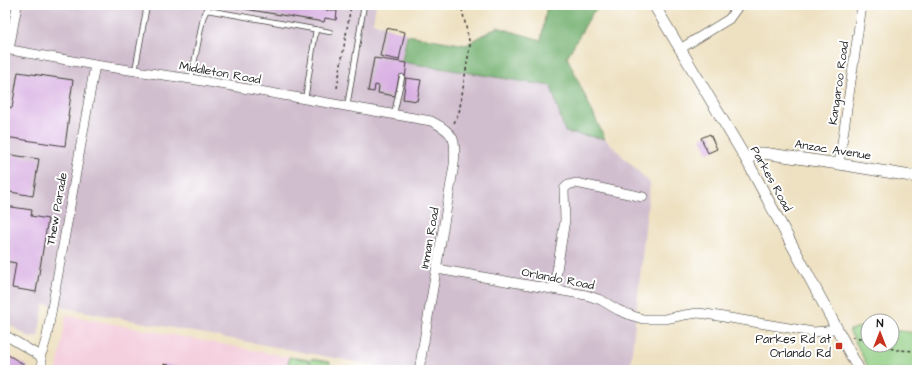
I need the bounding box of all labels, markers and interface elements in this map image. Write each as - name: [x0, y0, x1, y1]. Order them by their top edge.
- street label: Kangaroo Road: [825, 40, 854, 126]
- street label: Middleton Road: [178, 57, 262, 89]
- street label: Anzac Avenue: [794, 136, 873, 165]
- street label: Parkes Road: [746, 143, 796, 215]
- street label: Thew Parade: [42, 171, 72, 247]
- street label: Inman Road: [416, 206, 444, 270]
- street label: Orlando Road: [520, 264, 596, 294]
- north arrow: [860, 313, 900, 353]
- text: N: [877, 316, 884, 331]
- place label: Parkes Rd at Orlando Rd: [755, 331, 831, 362]
- marker: Parkes Rd at Orlando Rd: [834, 341, 844, 351]

